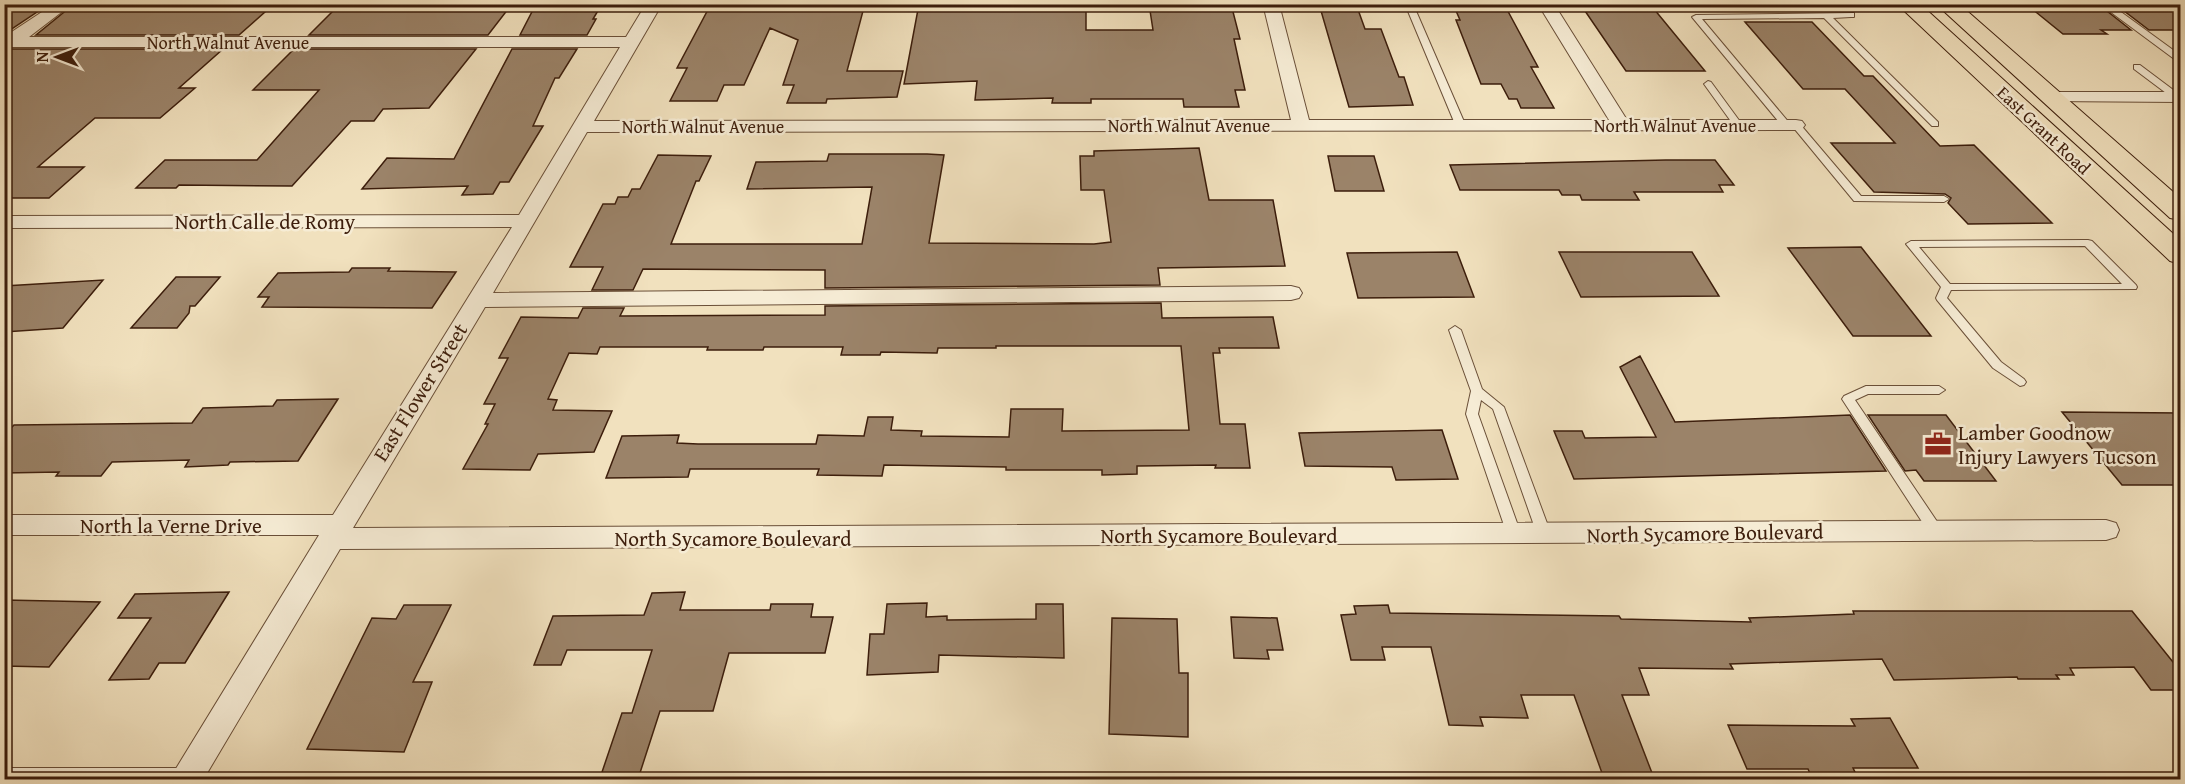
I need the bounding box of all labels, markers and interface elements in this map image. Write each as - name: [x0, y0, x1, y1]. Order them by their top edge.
- north arrow: [27, 27, 87, 87]
- street label: North Walnut Avenue: [147, 29, 309, 56]
- text: N: [30, 51, 54, 62]
- street label: East Grant Road: [1991, 79, 2097, 181]
- street label: North Walnut Avenue: [1108, 112, 1270, 139]
- street label: North Walnut Avenue: [1594, 112, 1756, 139]
- street label: North Walnut Avenue: [622, 113, 784, 140]
- street label: North Calle de Romy: [175, 206, 356, 237]
- street label: East Flower Street: [365, 316, 475, 467]
- place label: Lamber Goodnow Injury Lawyers Tucson: [1958, 417, 2157, 472]
- office icon: Lamber Goodnow Injury Lawyers Tucson: [1923, 429, 1953, 459]
- street label: North la Verne Drive: [80, 510, 262, 541]
- street label: North Sycamore Boulevard: [1586, 515, 1825, 551]
- street label: North Sycamore Boulevard: [1101, 520, 1338, 551]
- street label: North Sycamore Boulevard: [615, 523, 852, 554]

